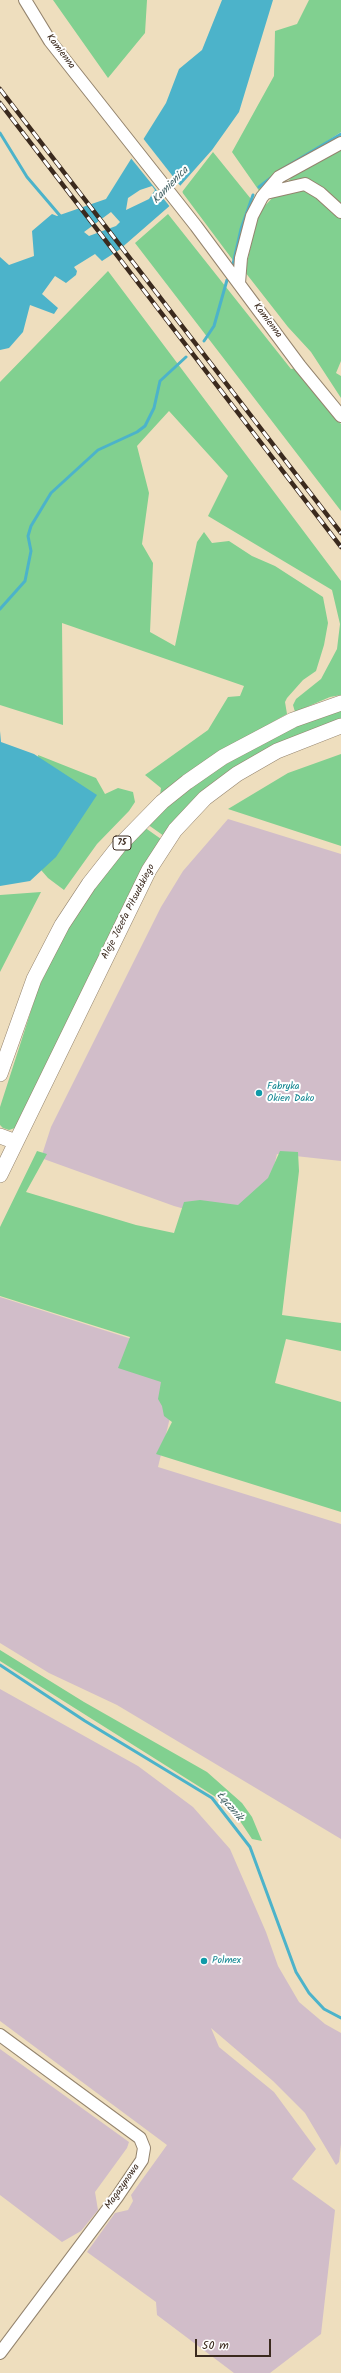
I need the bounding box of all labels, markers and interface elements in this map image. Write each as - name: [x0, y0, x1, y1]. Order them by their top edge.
- street label: Kamienna: [43, 32, 77, 72]
- water label: Kamienica: [150, 165, 192, 207]
- street label: Kamienna: [250, 301, 284, 341]
- road number: 75: [113, 836, 131, 850]
- street label: Aleje Józefa Piłsudskiego: [100, 862, 158, 962]
- place label: Fabryka Okien Dako: [267, 1081, 314, 1104]
- marker: Fabryka Okien Dako: [254, 1088, 264, 1098]
- water label: Łącznik: [213, 1790, 245, 1824]
- place label: Polmex: [212, 1955, 241, 1967]
- marker: Polmex: [199, 1956, 209, 1966]
- street label: Magazynowa: [103, 2162, 143, 2212]
- scale bar: [197, 2331, 273, 2357]
- text: 50 m: [202, 2336, 229, 2355]

